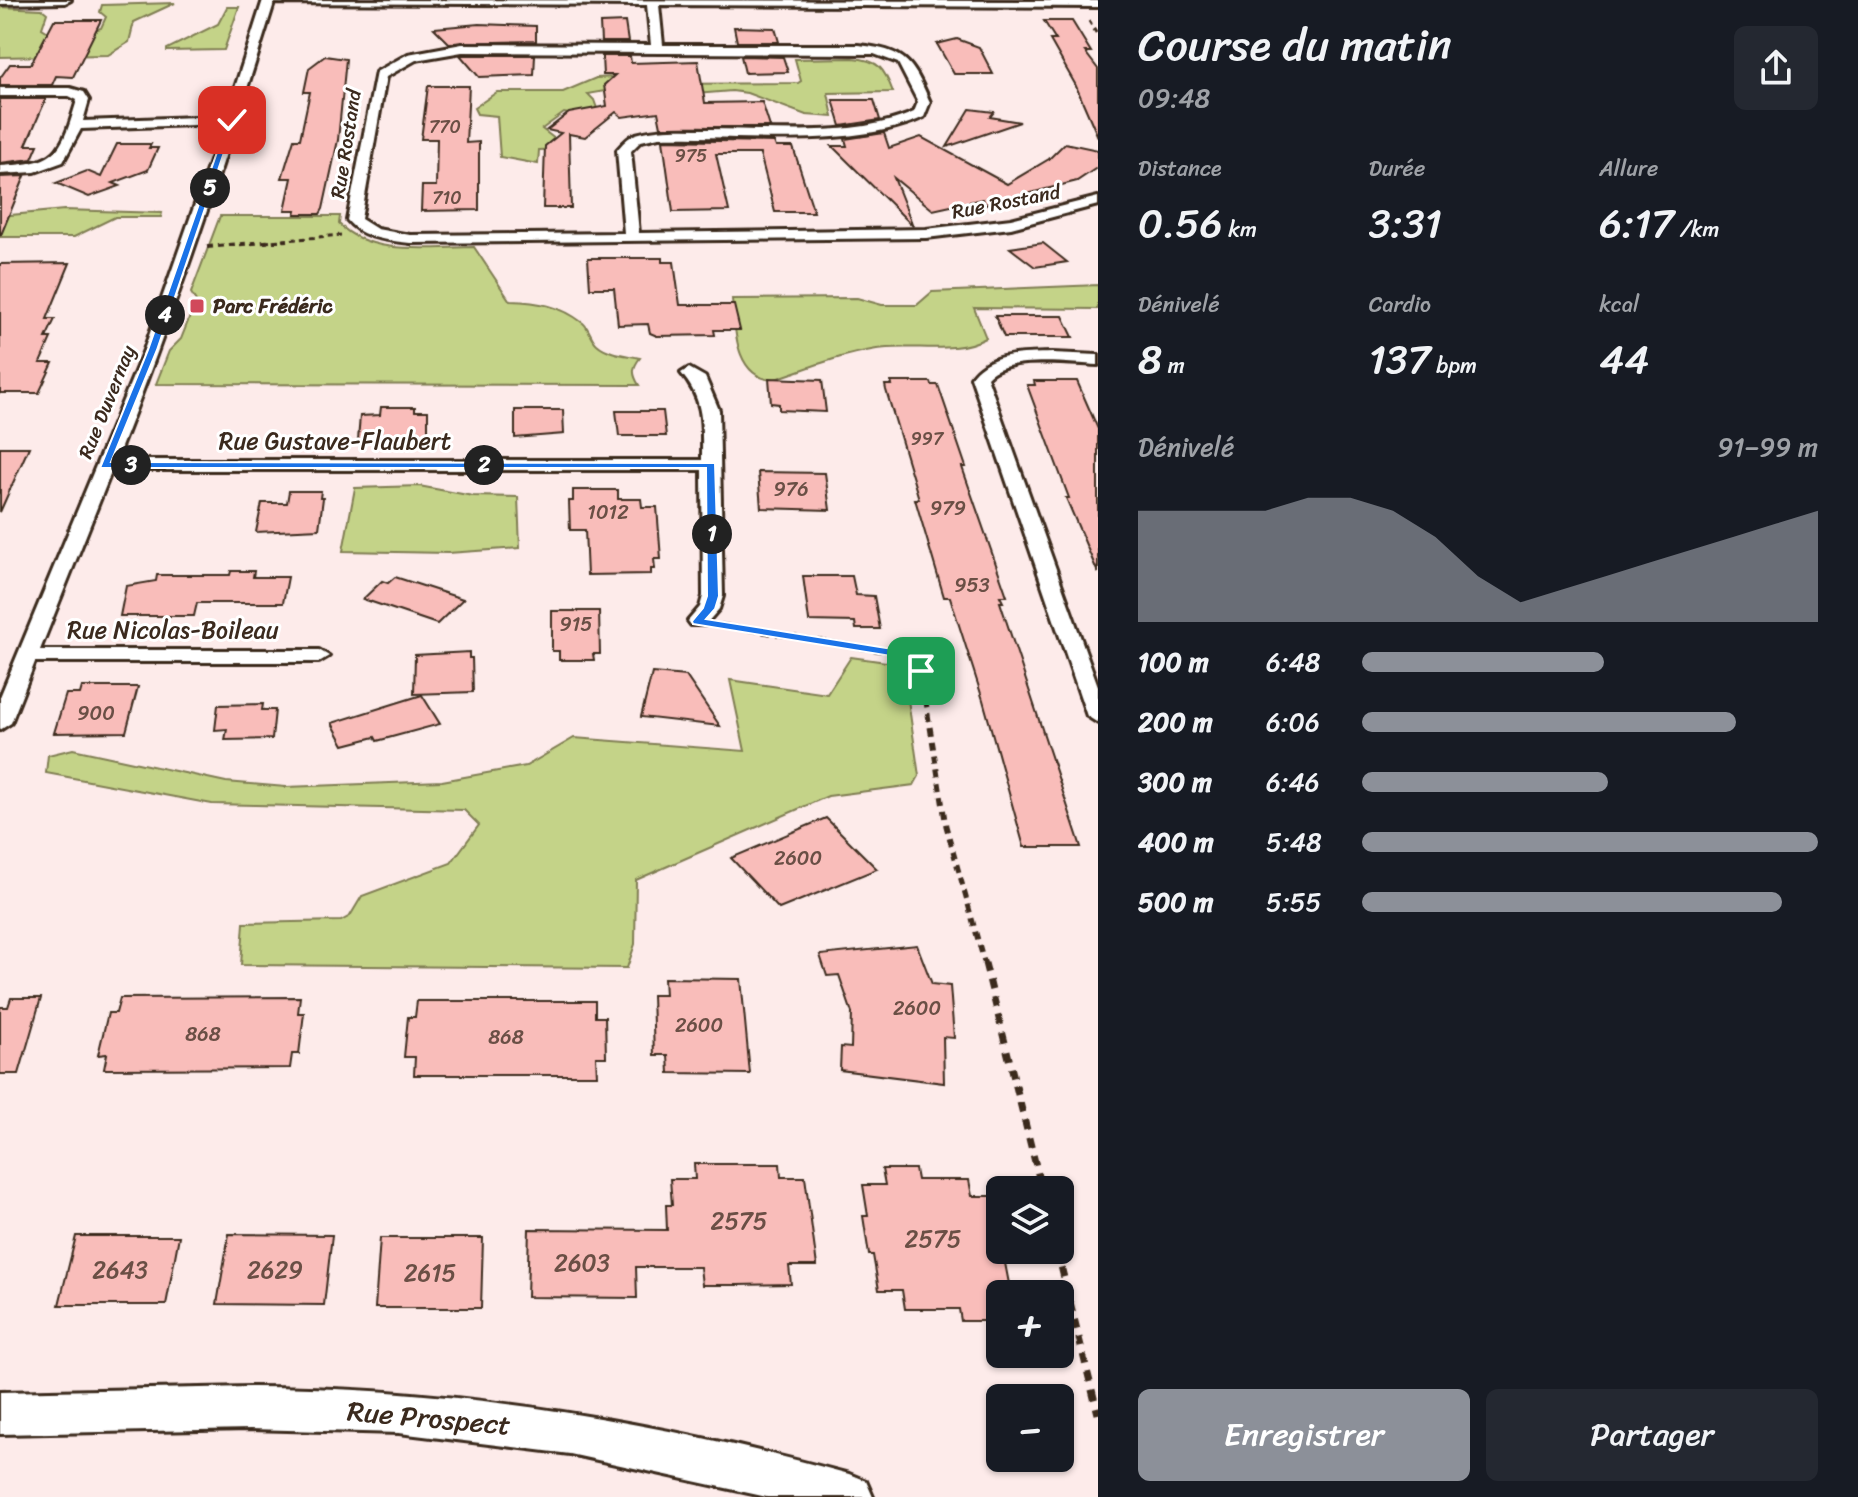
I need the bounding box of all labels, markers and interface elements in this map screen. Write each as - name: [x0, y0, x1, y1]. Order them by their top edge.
- text: Course du matin: [1138, 6, 1452, 84]
- button: share: [1734, 26, 1818, 110]
- text: 09:48: [1138, 75, 1210, 121]
- pin: [198, 86, 266, 154]
- street label: Rue Rostand: [320, 86, 372, 201]
- icon: check: [210, 98, 254, 142]
- house number: 770: [429, 111, 461, 143]
- house number: 975: [675, 140, 707, 172]
- text: Distance: [1138, 149, 1222, 188]
- text: Durée: [1369, 149, 1425, 188]
- text: Allure: [1599, 149, 1658, 188]
- pin: 5: [190, 168, 230, 208]
- text: 5: [203, 168, 217, 207]
- street label: Rue Rostand: [949, 174, 1065, 230]
- house number: 710: [432, 182, 462, 214]
- text: 0.56: [1138, 188, 1223, 259]
- text: 3:31: [1369, 188, 1442, 259]
- text: 6:17: [1599, 188, 1674, 259]
- text: km: [1223, 210, 1257, 249]
- text: /km: [1674, 210, 1719, 249]
- text: Dénivelé: [1138, 285, 1220, 324]
- text: Cardio: [1369, 285, 1431, 324]
- text: kcal: [1599, 285, 1639, 324]
- place label: Parc Frédéric: [213, 289, 333, 324]
- pin: 4: [145, 295, 185, 335]
- text: 4: [158, 295, 172, 334]
- marker: Parc Frédéric: [188, 297, 206, 315]
- text: 8: [1138, 324, 1162, 395]
- text: 137: [1369, 324, 1431, 395]
- text: 44: [1599, 324, 1649, 395]
- street label: Rue Duvernay: [68, 339, 146, 464]
- text: m: [1162, 346, 1185, 385]
- text: bpm: [1431, 346, 1477, 385]
- street label: Rue Gustave-Flaubert: [219, 420, 451, 462]
- house number: 997: [911, 423, 945, 455]
- text: Dénivelé: [1138, 424, 1234, 470]
- text: 91–99 m: [1717, 424, 1818, 470]
- pin: 3: [111, 445, 151, 485]
- text: 3: [125, 445, 137, 484]
- pin: 2: [464, 445, 504, 485]
- text: 2: [478, 445, 490, 484]
- house number: 976: [773, 472, 809, 507]
- house number: 979: [930, 491, 966, 526]
- house number: 1012: [587, 495, 629, 530]
- pin: 1: [692, 514, 732, 554]
- text: 1: [707, 514, 717, 553]
- house number: 953: [954, 568, 990, 603]
- house number: 915: [559, 607, 593, 642]
- street label: Rue Nicolas-Boileau: [67, 609, 279, 651]
- pin: [887, 637, 955, 705]
- text: 100 m: [1138, 639, 1209, 685]
- text: 6:48: [1266, 639, 1321, 685]
- icon: arrive: [899, 649, 943, 693]
- house number: 900: [77, 696, 115, 731]
- text: 200 m: [1138, 699, 1213, 745]
- text: 6:06: [1266, 699, 1320, 745]
- text: 300 m: [1138, 759, 1212, 805]
- text: 6:46: [1266, 759, 1320, 805]
- text: 400 m: [1138, 819, 1214, 865]
- text: 5:48: [1266, 819, 1322, 865]
- house number: 2600: [774, 841, 822, 876]
- text: 500 m: [1138, 879, 1213, 925]
- text: 5:55: [1266, 879, 1322, 925]
- house number: 2600: [893, 991, 941, 1026]
- house number: 2600: [675, 1008, 723, 1043]
- house number: 868: [185, 1017, 221, 1052]
- house number: 868: [488, 1020, 524, 1055]
- map controls: [986, 1176, 1074, 1472]
- button: layers: [986, 1176, 1074, 1264]
- house number: 2575: [711, 1200, 767, 1242]
- house number: 2575: [905, 1218, 961, 1260]
- house number: 2603: [554, 1242, 610, 1284]
- house number: 2643: [92, 1249, 148, 1291]
- house number: 2629: [247, 1249, 303, 1291]
- house number: 2615: [404, 1252, 456, 1294]
- button: +: [986, 1280, 1074, 1368]
- button: −: [986, 1384, 1074, 1472]
- street label: Rue Prospect: [345, 1386, 513, 1450]
- button: Enregistrer: [1138, 1389, 1470, 1481]
- button: Partager: [1486, 1389, 1818, 1481]

